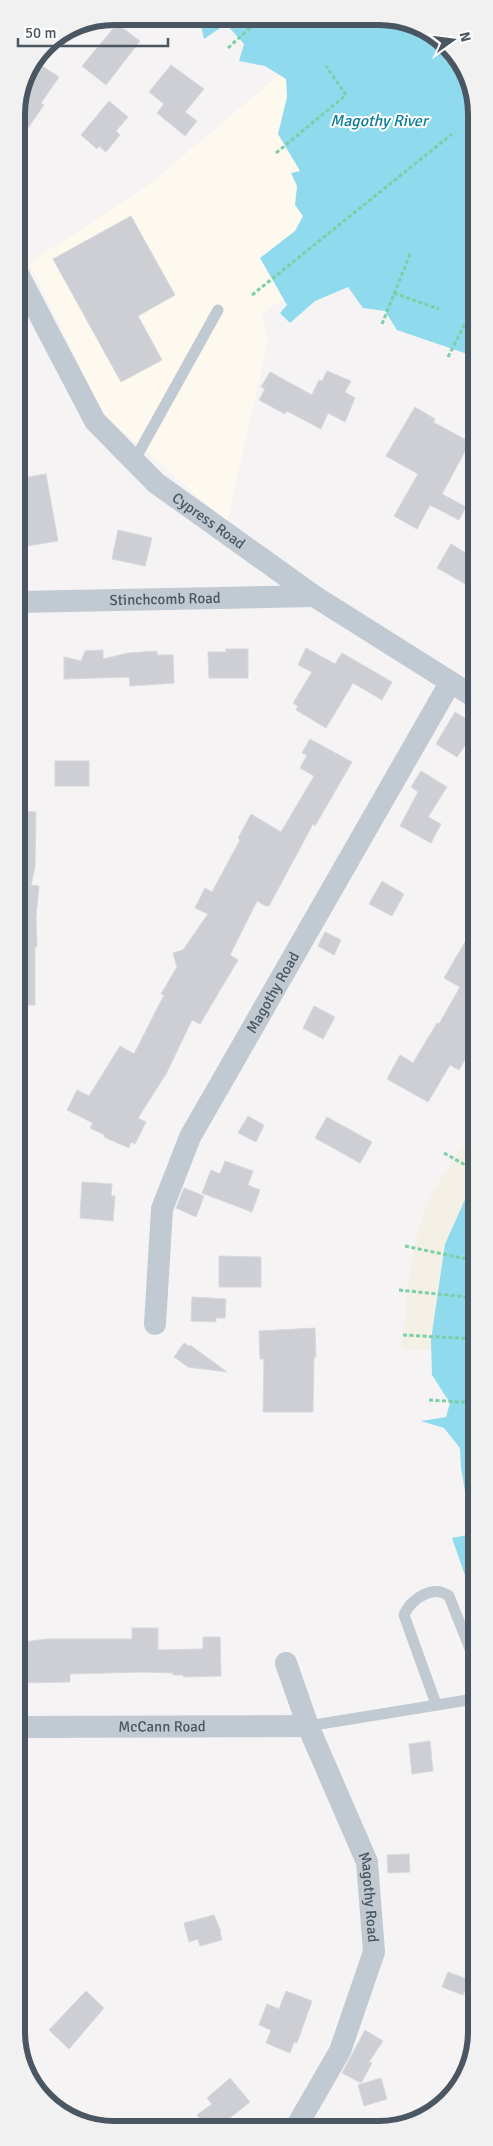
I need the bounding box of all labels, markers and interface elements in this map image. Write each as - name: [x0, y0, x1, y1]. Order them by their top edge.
- scale bar: [18, 15, 168, 47]
- north arrow: [428, 15, 478, 65]
- text: 50 m: [25, 24, 56, 42]
- text: N: [456, 30, 475, 44]
- water label: Magothy River: [330, 111, 430, 131]
- street label: Cypress Road: [169, 489, 249, 553]
- street label: Stinchcomb Road: [109, 589, 221, 609]
- street label: Magothy Road: [242, 949, 303, 1036]
- street label: McCann Road: [118, 1717, 206, 1736]
- street label: Magothy Road: [355, 1849, 382, 1943]

